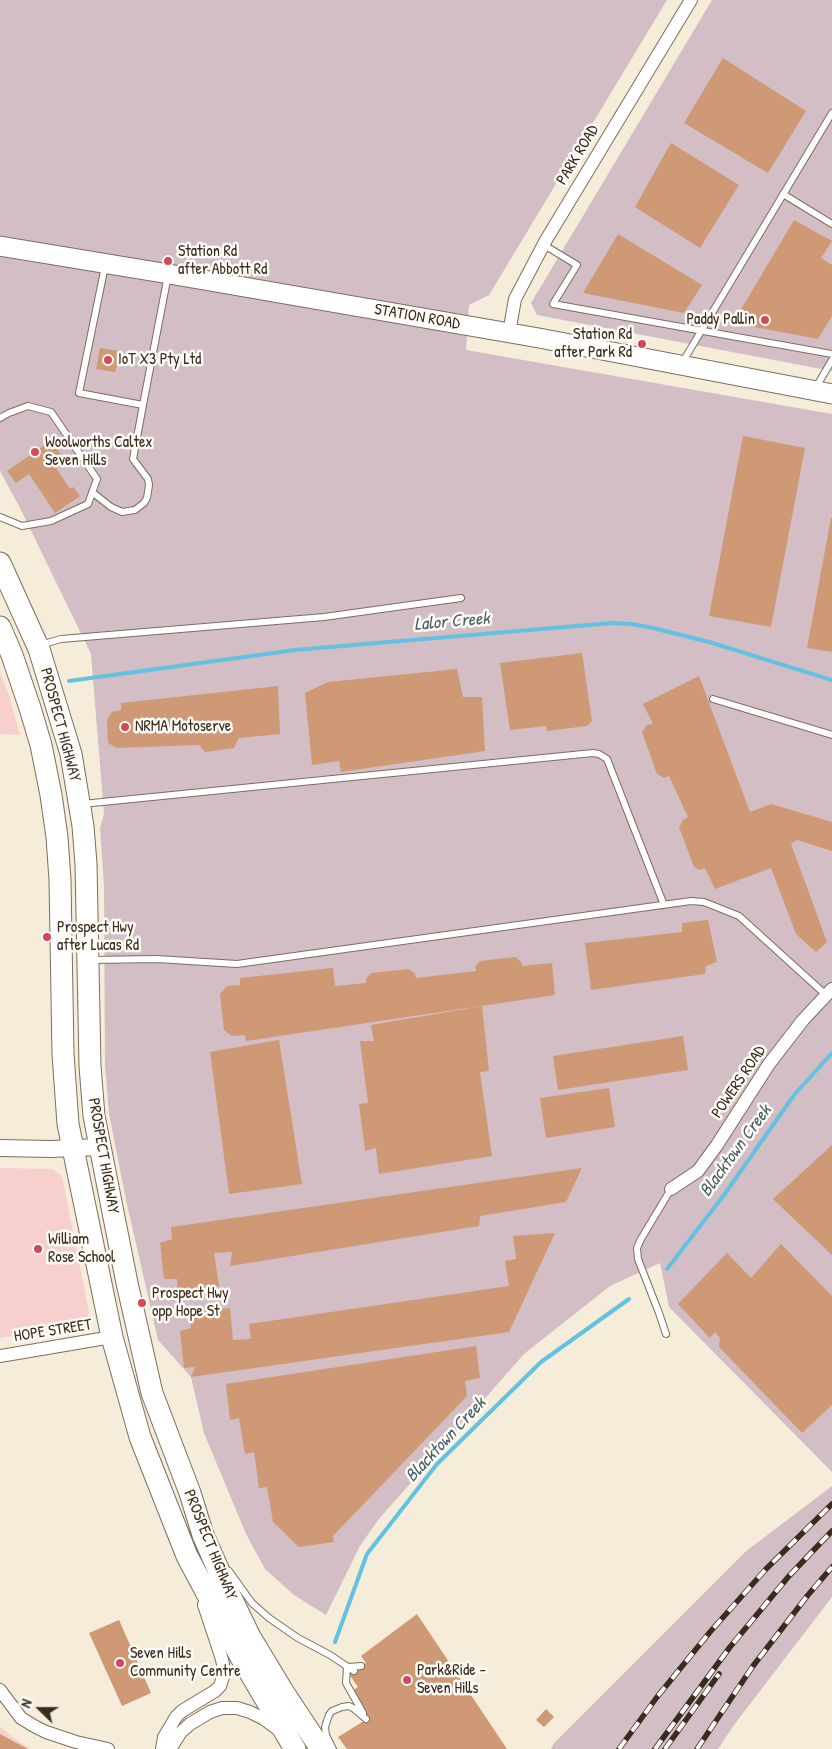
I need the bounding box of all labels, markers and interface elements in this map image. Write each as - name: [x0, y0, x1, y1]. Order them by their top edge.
- street label: PARK ROAD: [553, 122, 603, 188]
- place label: Station Rd after Abbott Rd: [178, 242, 267, 280]
- marker: Station Rd after Abbott Rd: [162, 255, 174, 267]
- street label: STATION ROAD: [373, 300, 461, 334]
- place label: Paddy Pallin: [686, 310, 755, 330]
- marker: Paddy Pallin: [759, 314, 771, 326]
- place label: Station Rd after Park Rd: [554, 325, 632, 363]
- marker: Station Rd after Park Rd: [636, 338, 648, 350]
- place label: IoT X3 Pty Ltd: [118, 350, 201, 370]
- marker: IoT X3 Pty Ltd: [102, 354, 114, 366]
- place label: Woolworths Caltex Seven Hills: [45, 433, 152, 471]
- marker: Woolworths Caltex Seven Hills: [29, 446, 41, 458]
- water label: Lalor Creek: [413, 608, 491, 636]
- street label: PROSPECT HIGHWAY: [36, 666, 84, 784]
- place label: NRMA Motoserve: [135, 717, 231, 737]
- marker: NRMA Motoserve: [119, 721, 131, 733]
- place label: Prospect Hwy after Lucas Rd: [57, 918, 139, 956]
- marker: Prospect Hwy after Lucas Rd: [41, 931, 53, 943]
- street label: POWERS ROAD: [708, 1042, 770, 1122]
- street label: PROSPECT HIGHWAY: [83, 1097, 123, 1215]
- water label: Blacktown Creek: [696, 1101, 776, 1201]
- place label: William Rose School: [48, 1230, 115, 1268]
- marker: William Rose School: [32, 1243, 44, 1255]
- place label: Prospect Hwy opp Hope St: [152, 1284, 229, 1322]
- marker: Prospect Hwy opp Hope St: [136, 1297, 148, 1309]
- street label: HOPE STREET: [13, 1315, 93, 1347]
- water label: Blacktown Creek: [401, 1393, 491, 1487]
- street label: PROSPECT HIGHWAY: [179, 1487, 241, 1603]
- place label: Seven Hills Community Centre: [130, 1644, 241, 1682]
- marker: Seven Hills Community Centre: [114, 1657, 126, 1669]
- place label: Park&Ride - Seven Hills: [417, 1661, 486, 1699]
- marker: Park&Ride - Seven Hills: [401, 1674, 413, 1686]
- north arrow: [15, 1684, 65, 1734]
- text: N: [15, 1696, 36, 1710]

